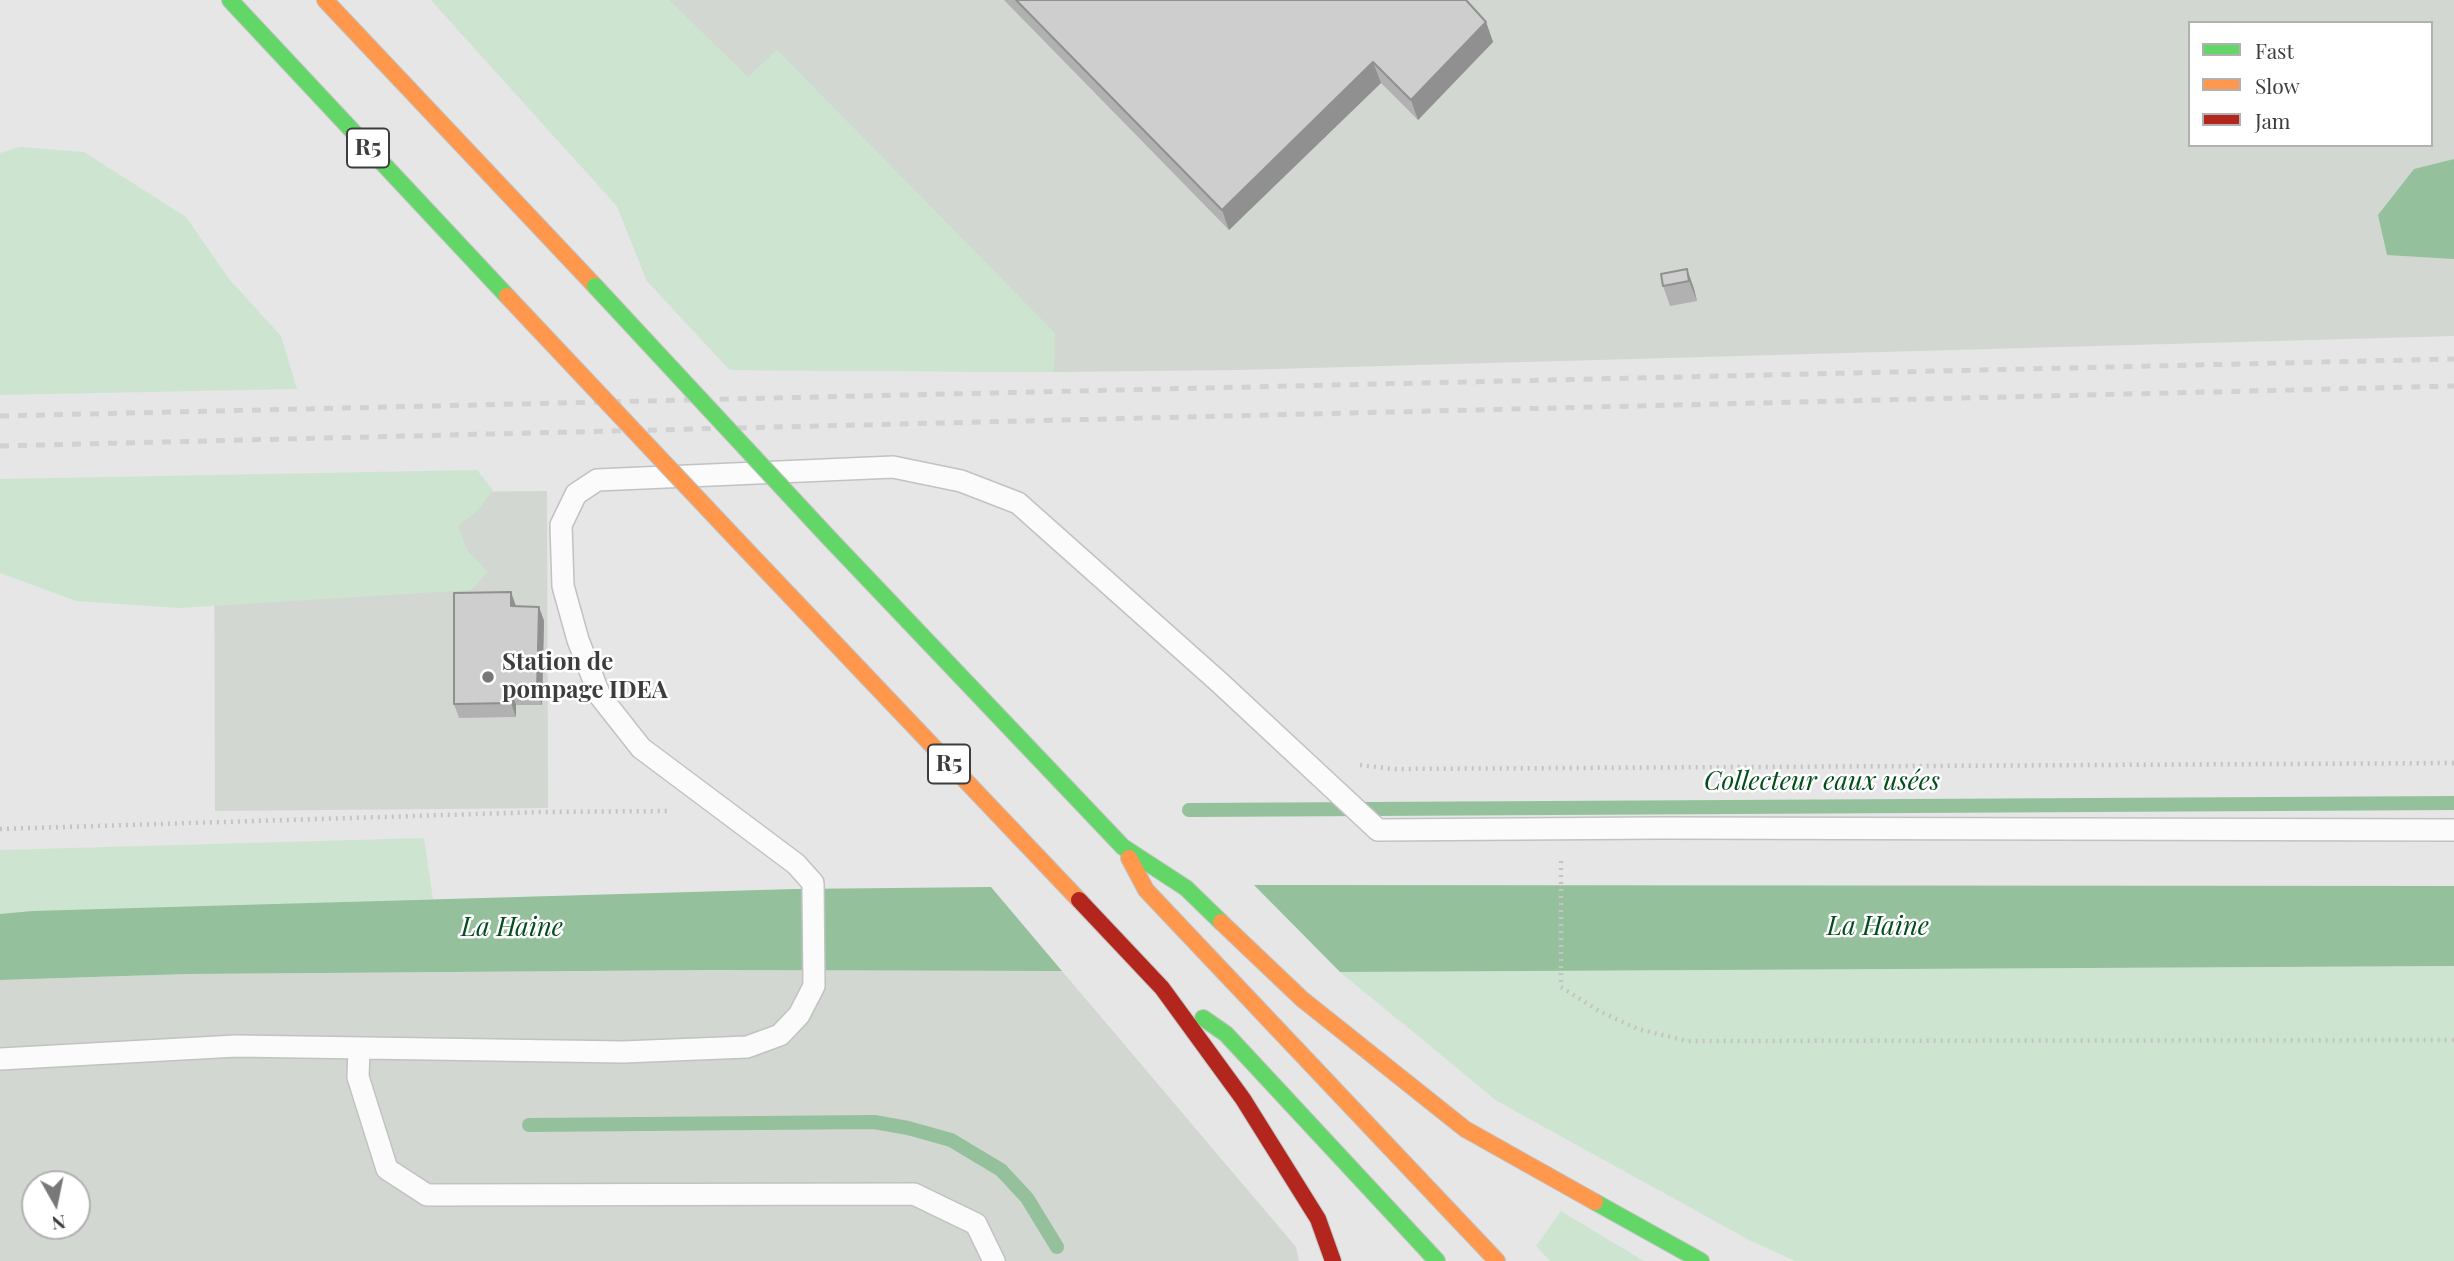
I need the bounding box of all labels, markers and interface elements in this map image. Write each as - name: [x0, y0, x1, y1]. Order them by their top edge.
- legend: [2188, 21, 2433, 147]
- text: Fast: [2255, 36, 2294, 64]
- text: Slow: [2255, 71, 2300, 99]
- text: Jam: [2255, 106, 2291, 134]
- road number: R5: [347, 128, 389, 168]
- place label: Station de pompage IDEA: [502, 649, 668, 705]
- marker: Station de pompage IDEA: [480, 669, 496, 685]
- road number: R5: [928, 744, 970, 784]
- water label: Collecteur eaux usées: [1704, 766, 1940, 798]
- water label: La Haine: [1827, 911, 1929, 943]
- water label: La Haine: [461, 912, 563, 944]
- north arrow: [21, 1170, 91, 1240]
- text: N: [50, 1210, 68, 1238]

